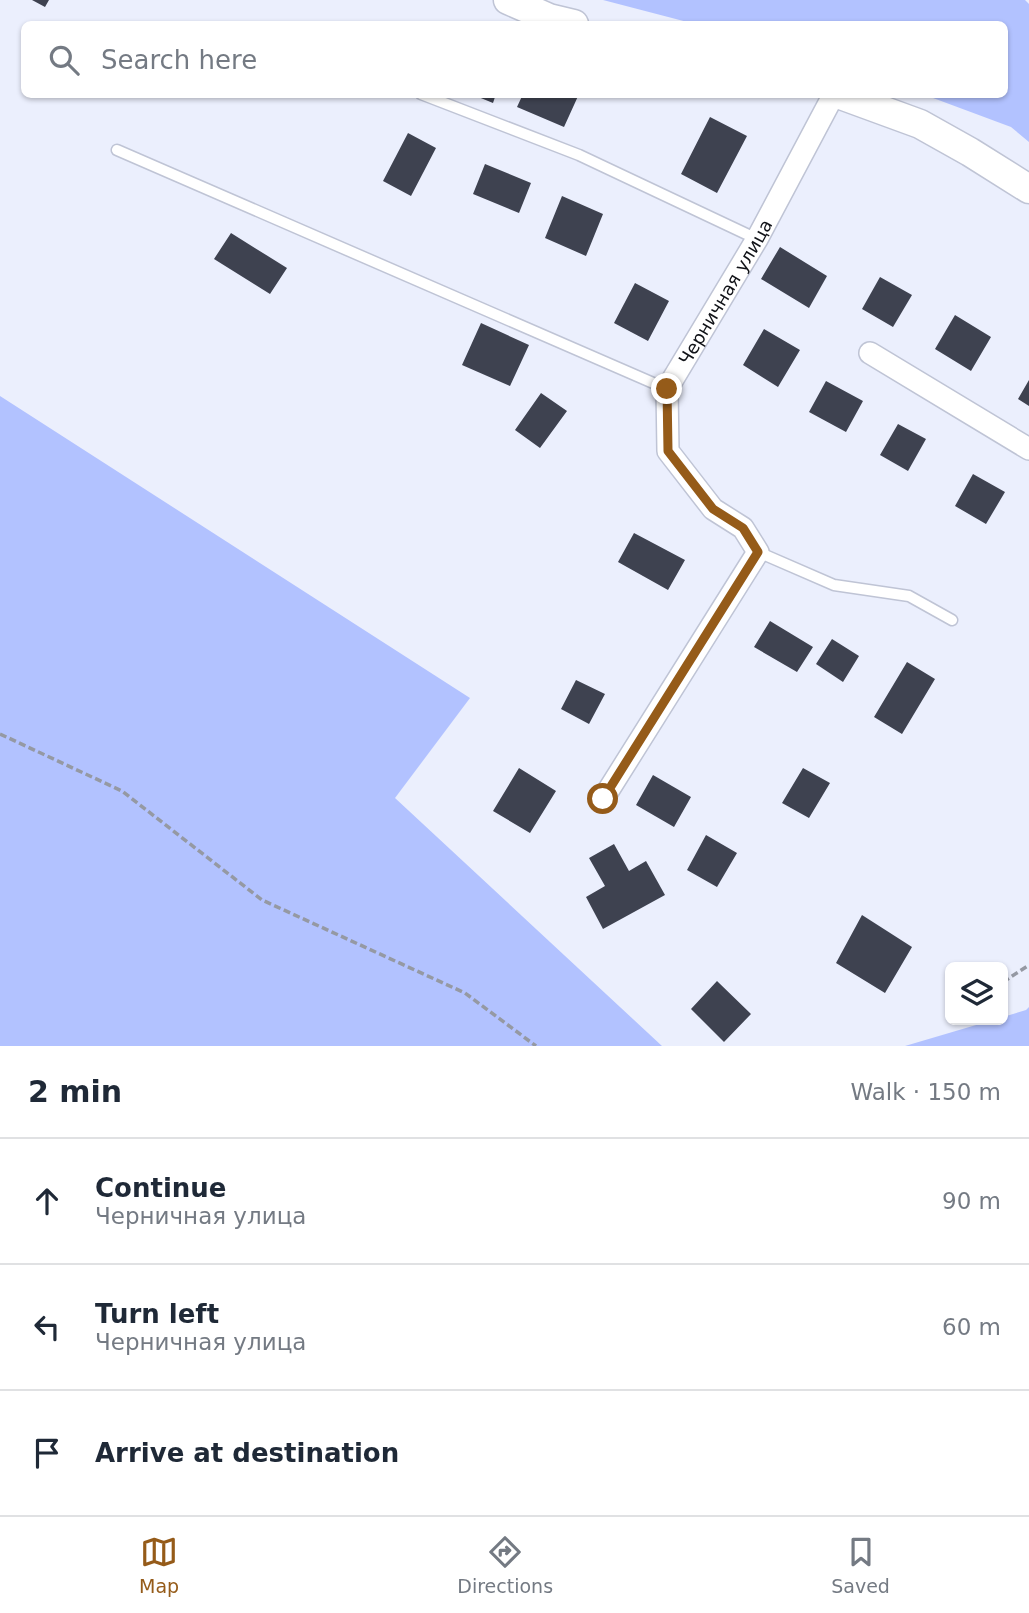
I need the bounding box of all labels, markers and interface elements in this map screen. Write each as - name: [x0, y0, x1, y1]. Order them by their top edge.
- search box: [21, 21, 1008, 98]
- icon: search: [45, 41, 83, 79]
- text: Search here: [101, 45, 257, 75]
- street label: Черничная улица: [674, 216, 776, 368]
- route end: [651, 373, 682, 404]
- route start: [587, 783, 618, 814]
- map controls: [945, 962, 1008, 1025]
- button: layers: [945, 962, 1008, 1025]
- text: 2 min: [28, 1074, 122, 1109]
- text: Walk · 150 m: [850, 1079, 1001, 1105]
- text: Continue: [95, 1173, 226, 1203]
- icon: ahead: [28, 1182, 66, 1220]
- text: 90 m: [942, 1188, 1001, 1214]
- text: Черничная улица: [95, 1203, 306, 1229]
- text: Turn left: [95, 1299, 219, 1329]
- icon: left: [28, 1308, 66, 1346]
- text: 60 m: [942, 1314, 1001, 1340]
- text: Черничная улица: [95, 1329, 306, 1355]
- icon: arrive: [28, 1434, 66, 1472]
- text: Arrive at destination: [95, 1438, 399, 1468]
- tab: Map: [139, 1533, 179, 1597]
- tab: Directions: [457, 1533, 553, 1597]
- tab: Saved: [831, 1533, 890, 1597]

